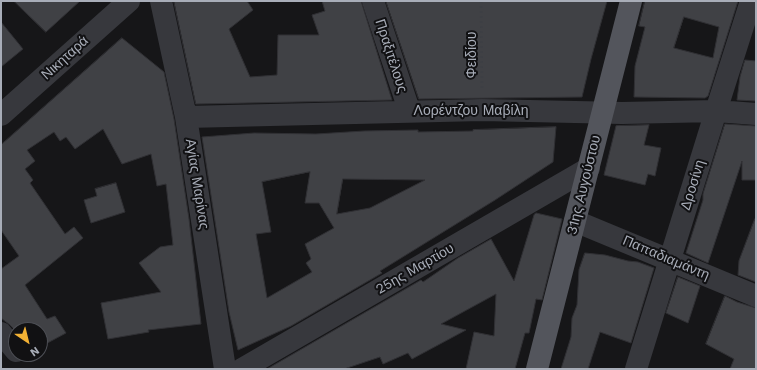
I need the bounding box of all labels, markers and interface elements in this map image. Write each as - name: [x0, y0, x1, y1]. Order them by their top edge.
- street label: Πραξιτέλους: [371, 17, 411, 95]
- street label: Φειδίου: [464, 32, 480, 78]
- street label: Νικηταρά: [38, 33, 92, 83]
- street label: Λορέντζου Μαβίλη: [414, 103, 528, 119]
- street label: 31ης Αυγούστου: [564, 134, 604, 236]
- street label: Αγίας Μαρίνας: [182, 138, 212, 230]
- street label: Δροσίνη: [677, 158, 709, 212]
- street label: Παπαδιαμάντη: [620, 232, 712, 284]
- street label: 25ης Μαρτίου: [373, 240, 457, 298]
- north arrow: [8, 322, 48, 362]
- text: N: [28, 344, 42, 359]

